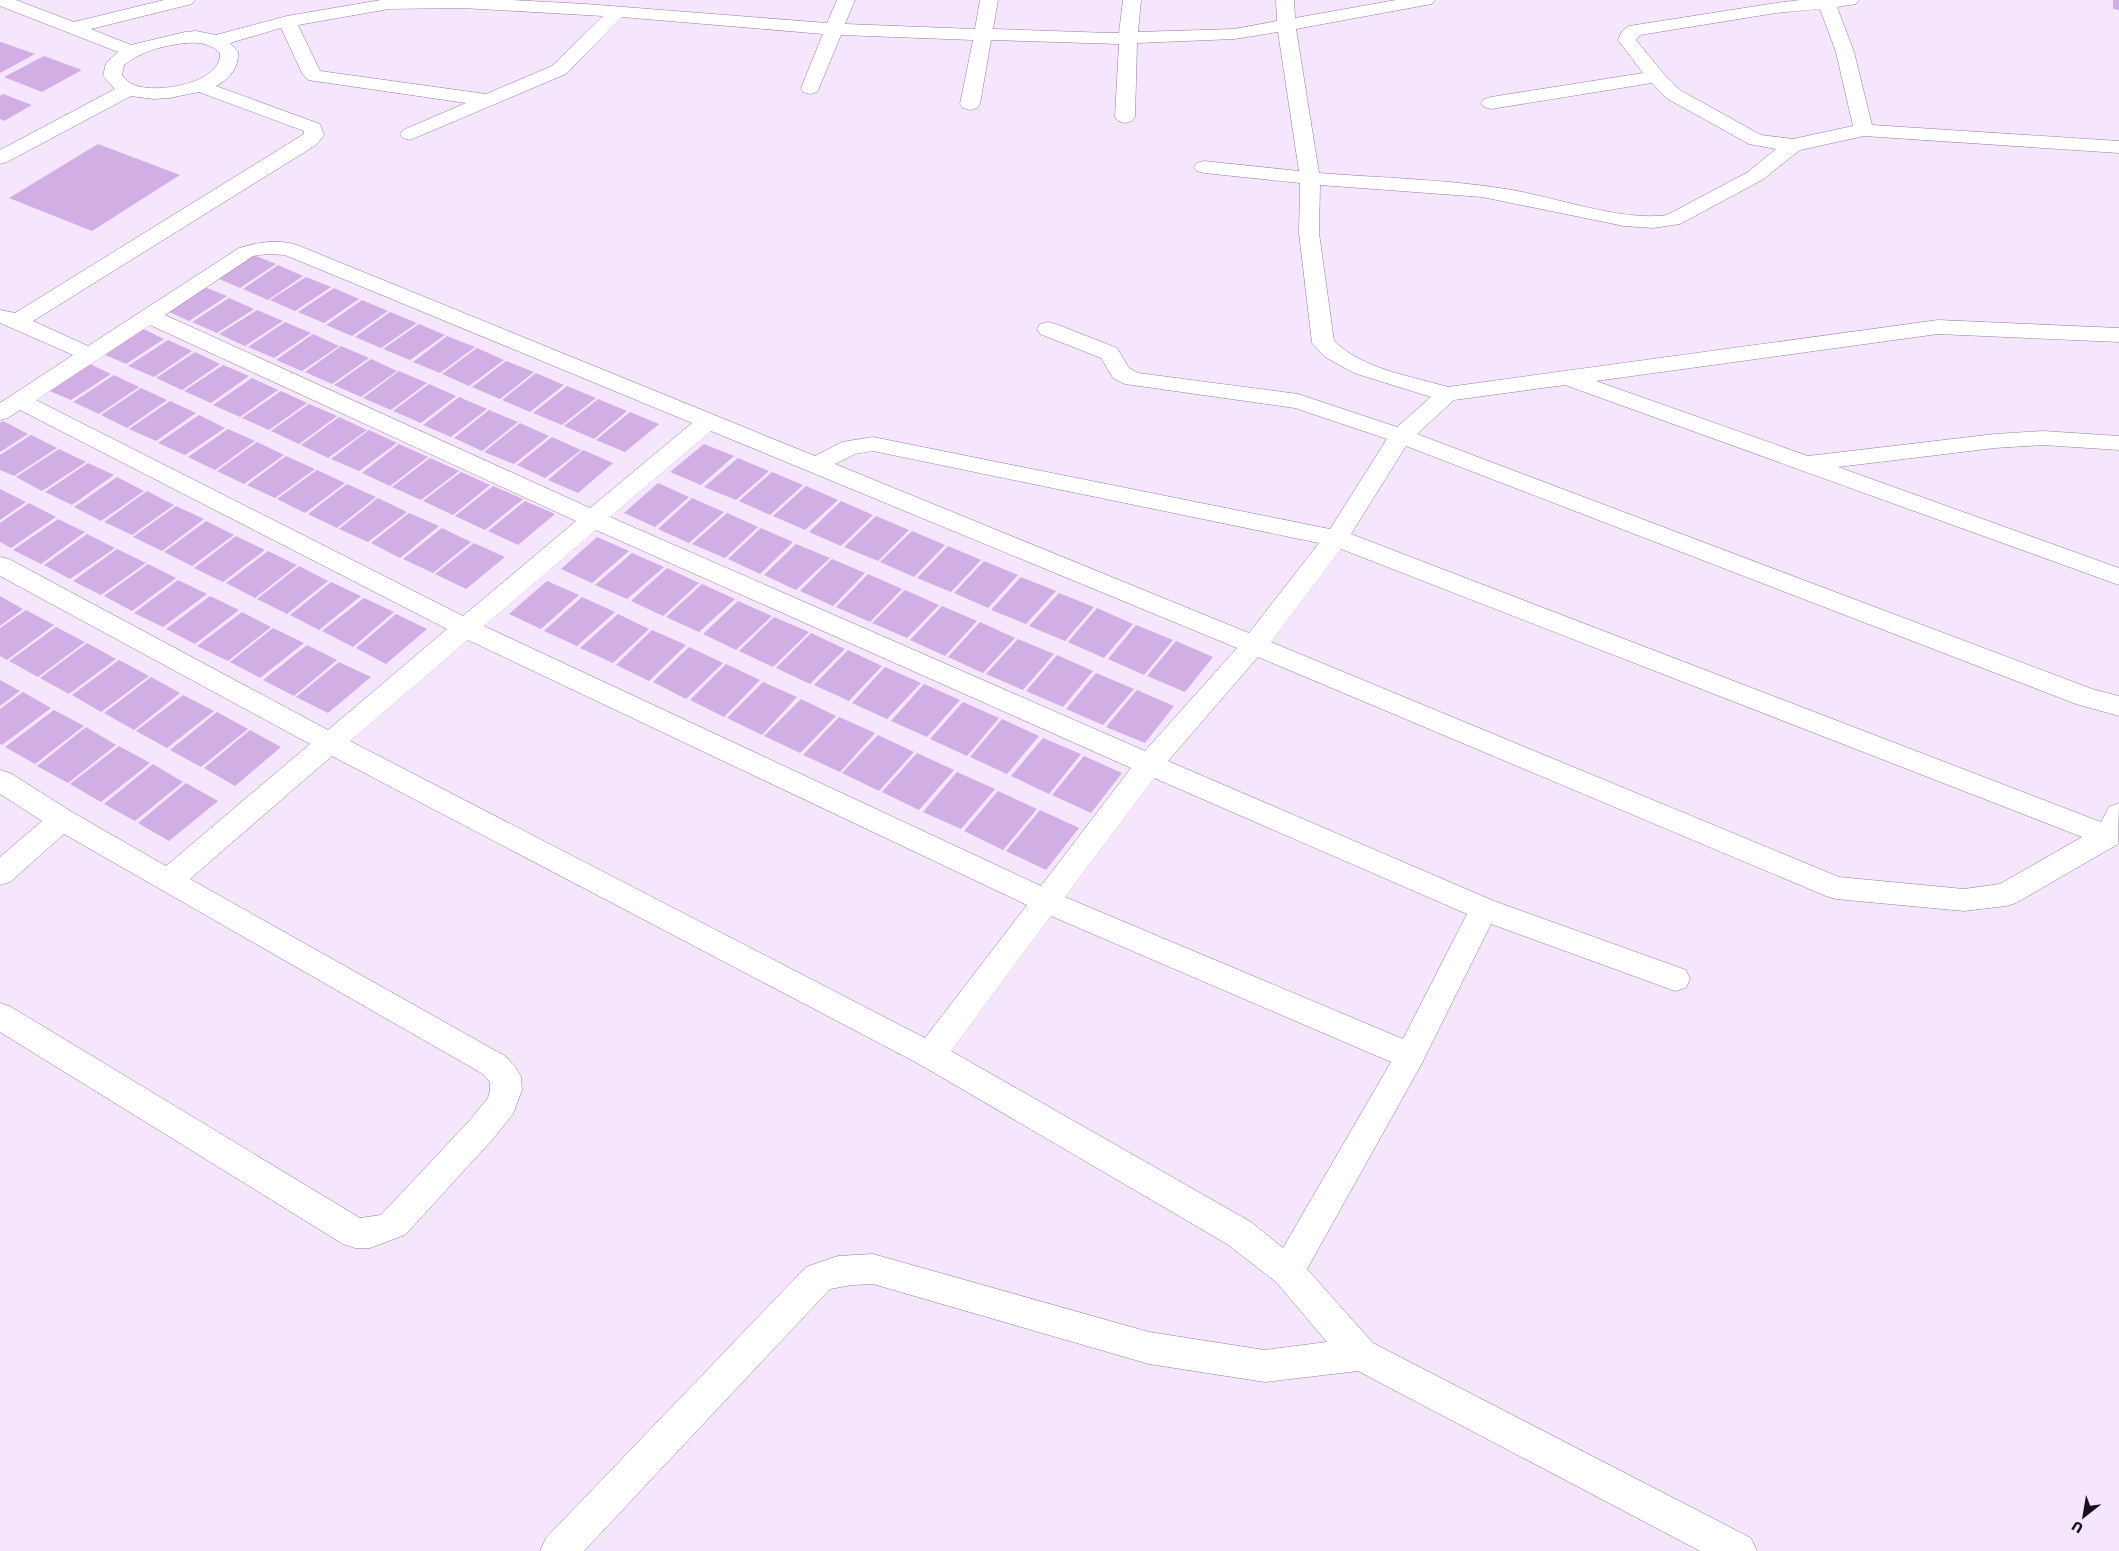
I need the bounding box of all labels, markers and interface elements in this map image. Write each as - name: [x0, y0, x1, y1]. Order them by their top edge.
- north arrow: [2059, 1491, 2109, 1541]
- text: U: [2069, 1517, 2086, 1537]

